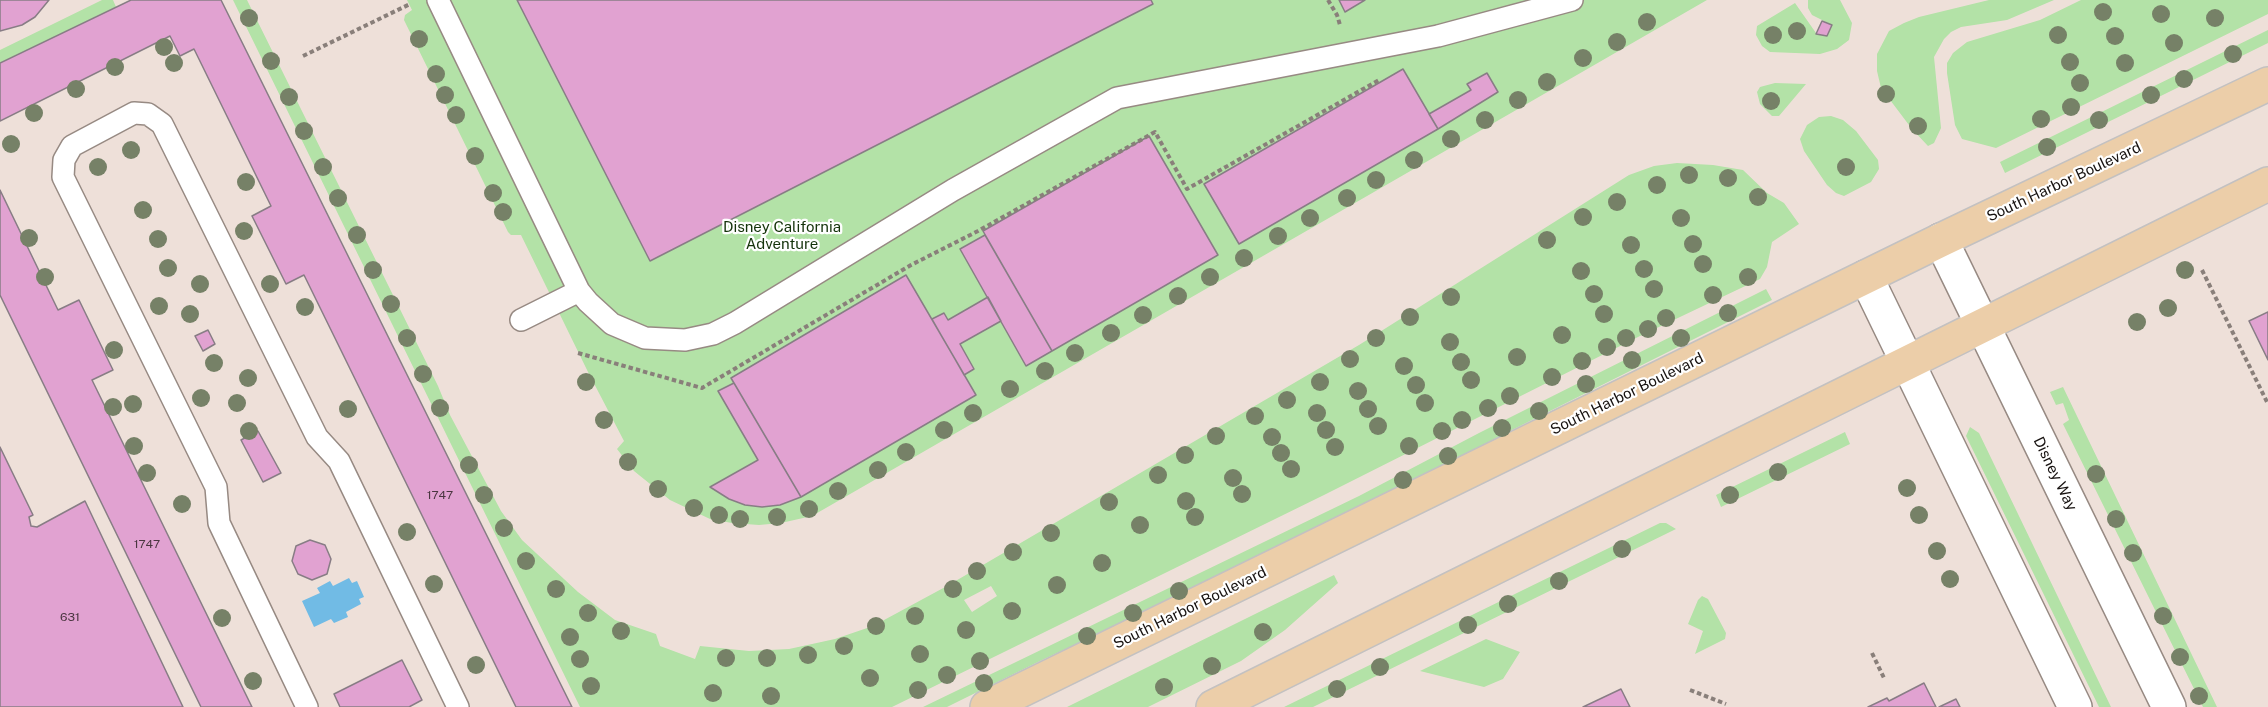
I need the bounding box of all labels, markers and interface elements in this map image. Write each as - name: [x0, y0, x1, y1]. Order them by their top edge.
- street label: South Harbor Boulevard: [1984, 138, 2144, 226]
- park label: Disney California Adventure: [723, 218, 841, 253]
- street label: South Harbor Boulevard: [1547, 349, 1707, 439]
- street label: Disney Way: [2029, 434, 2081, 514]
- house number: 1747: [427, 488, 453, 502]
- house number: 1747: [134, 537, 160, 551]
- street label: South Harbor Boulevard: [1110, 563, 1270, 653]
- house number: 631: [60, 610, 80, 624]

